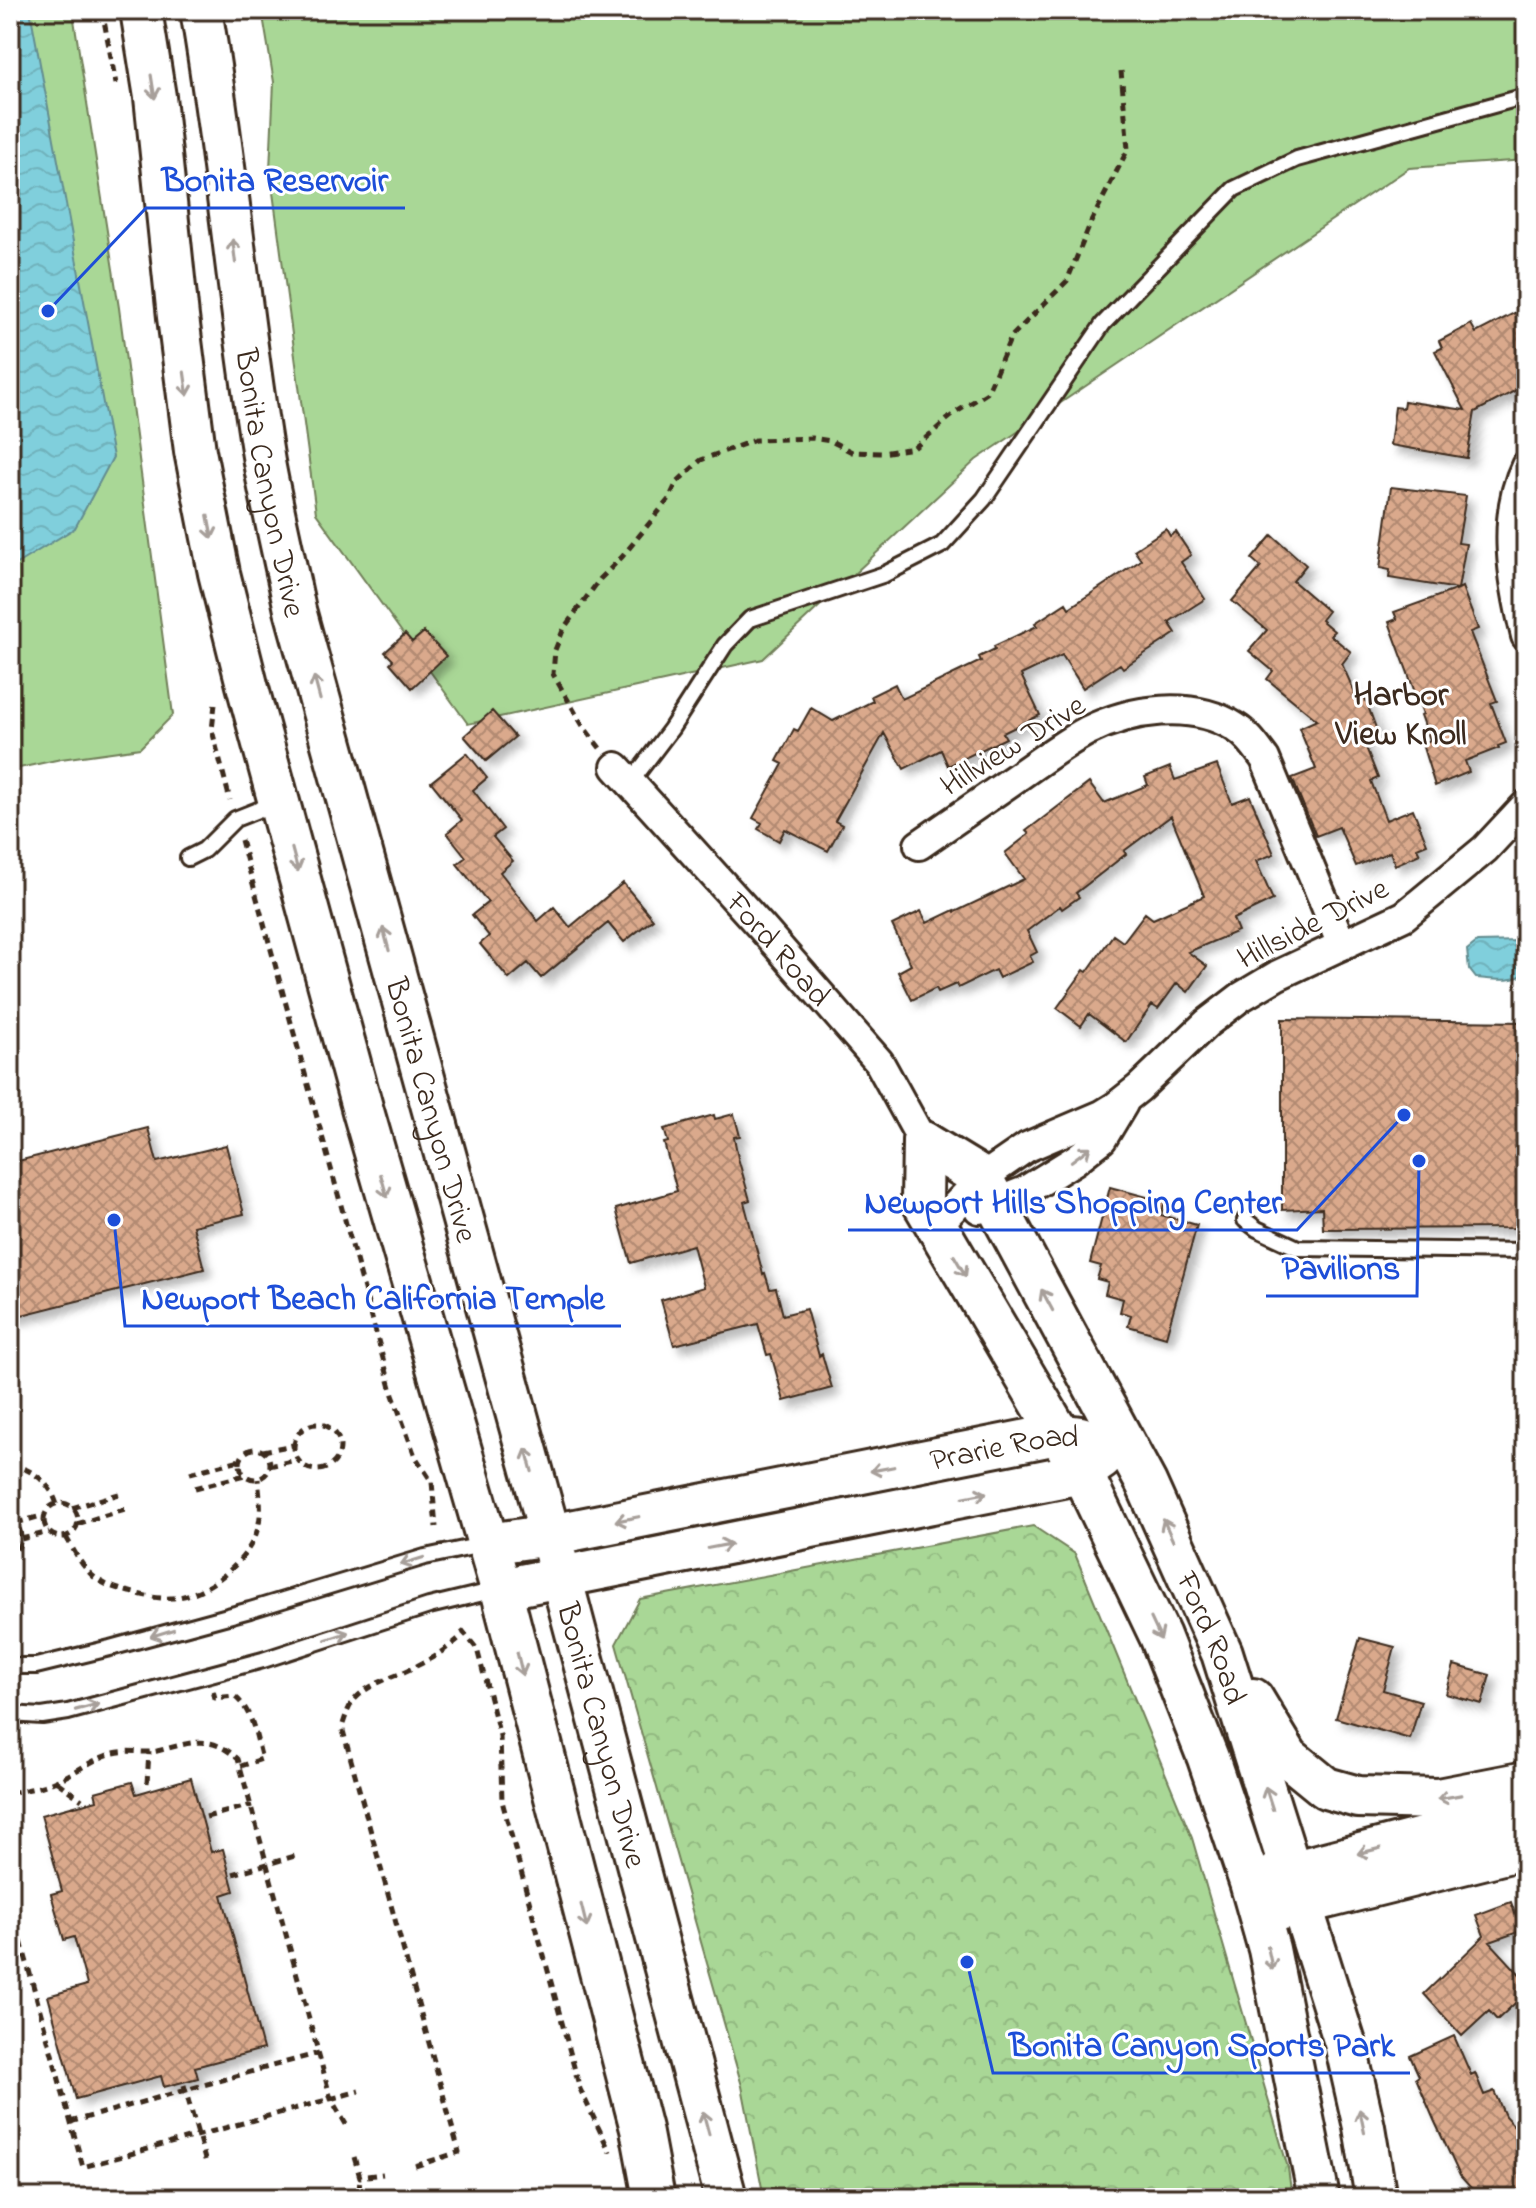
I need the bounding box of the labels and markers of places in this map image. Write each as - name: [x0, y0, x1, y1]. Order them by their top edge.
- callout: Bonita Reservoir: [146, 150, 405, 208]
- callout: Newport Hills Shopping Center: [848, 1172, 1297, 1230]
- callout: Pavilions: [1266, 1238, 1417, 1296]
- callout: Newport Beach California Temple: [125, 1268, 621, 1326]
- callout: Bonita Canyon Sports Park: [993, 2015, 1410, 2073]

